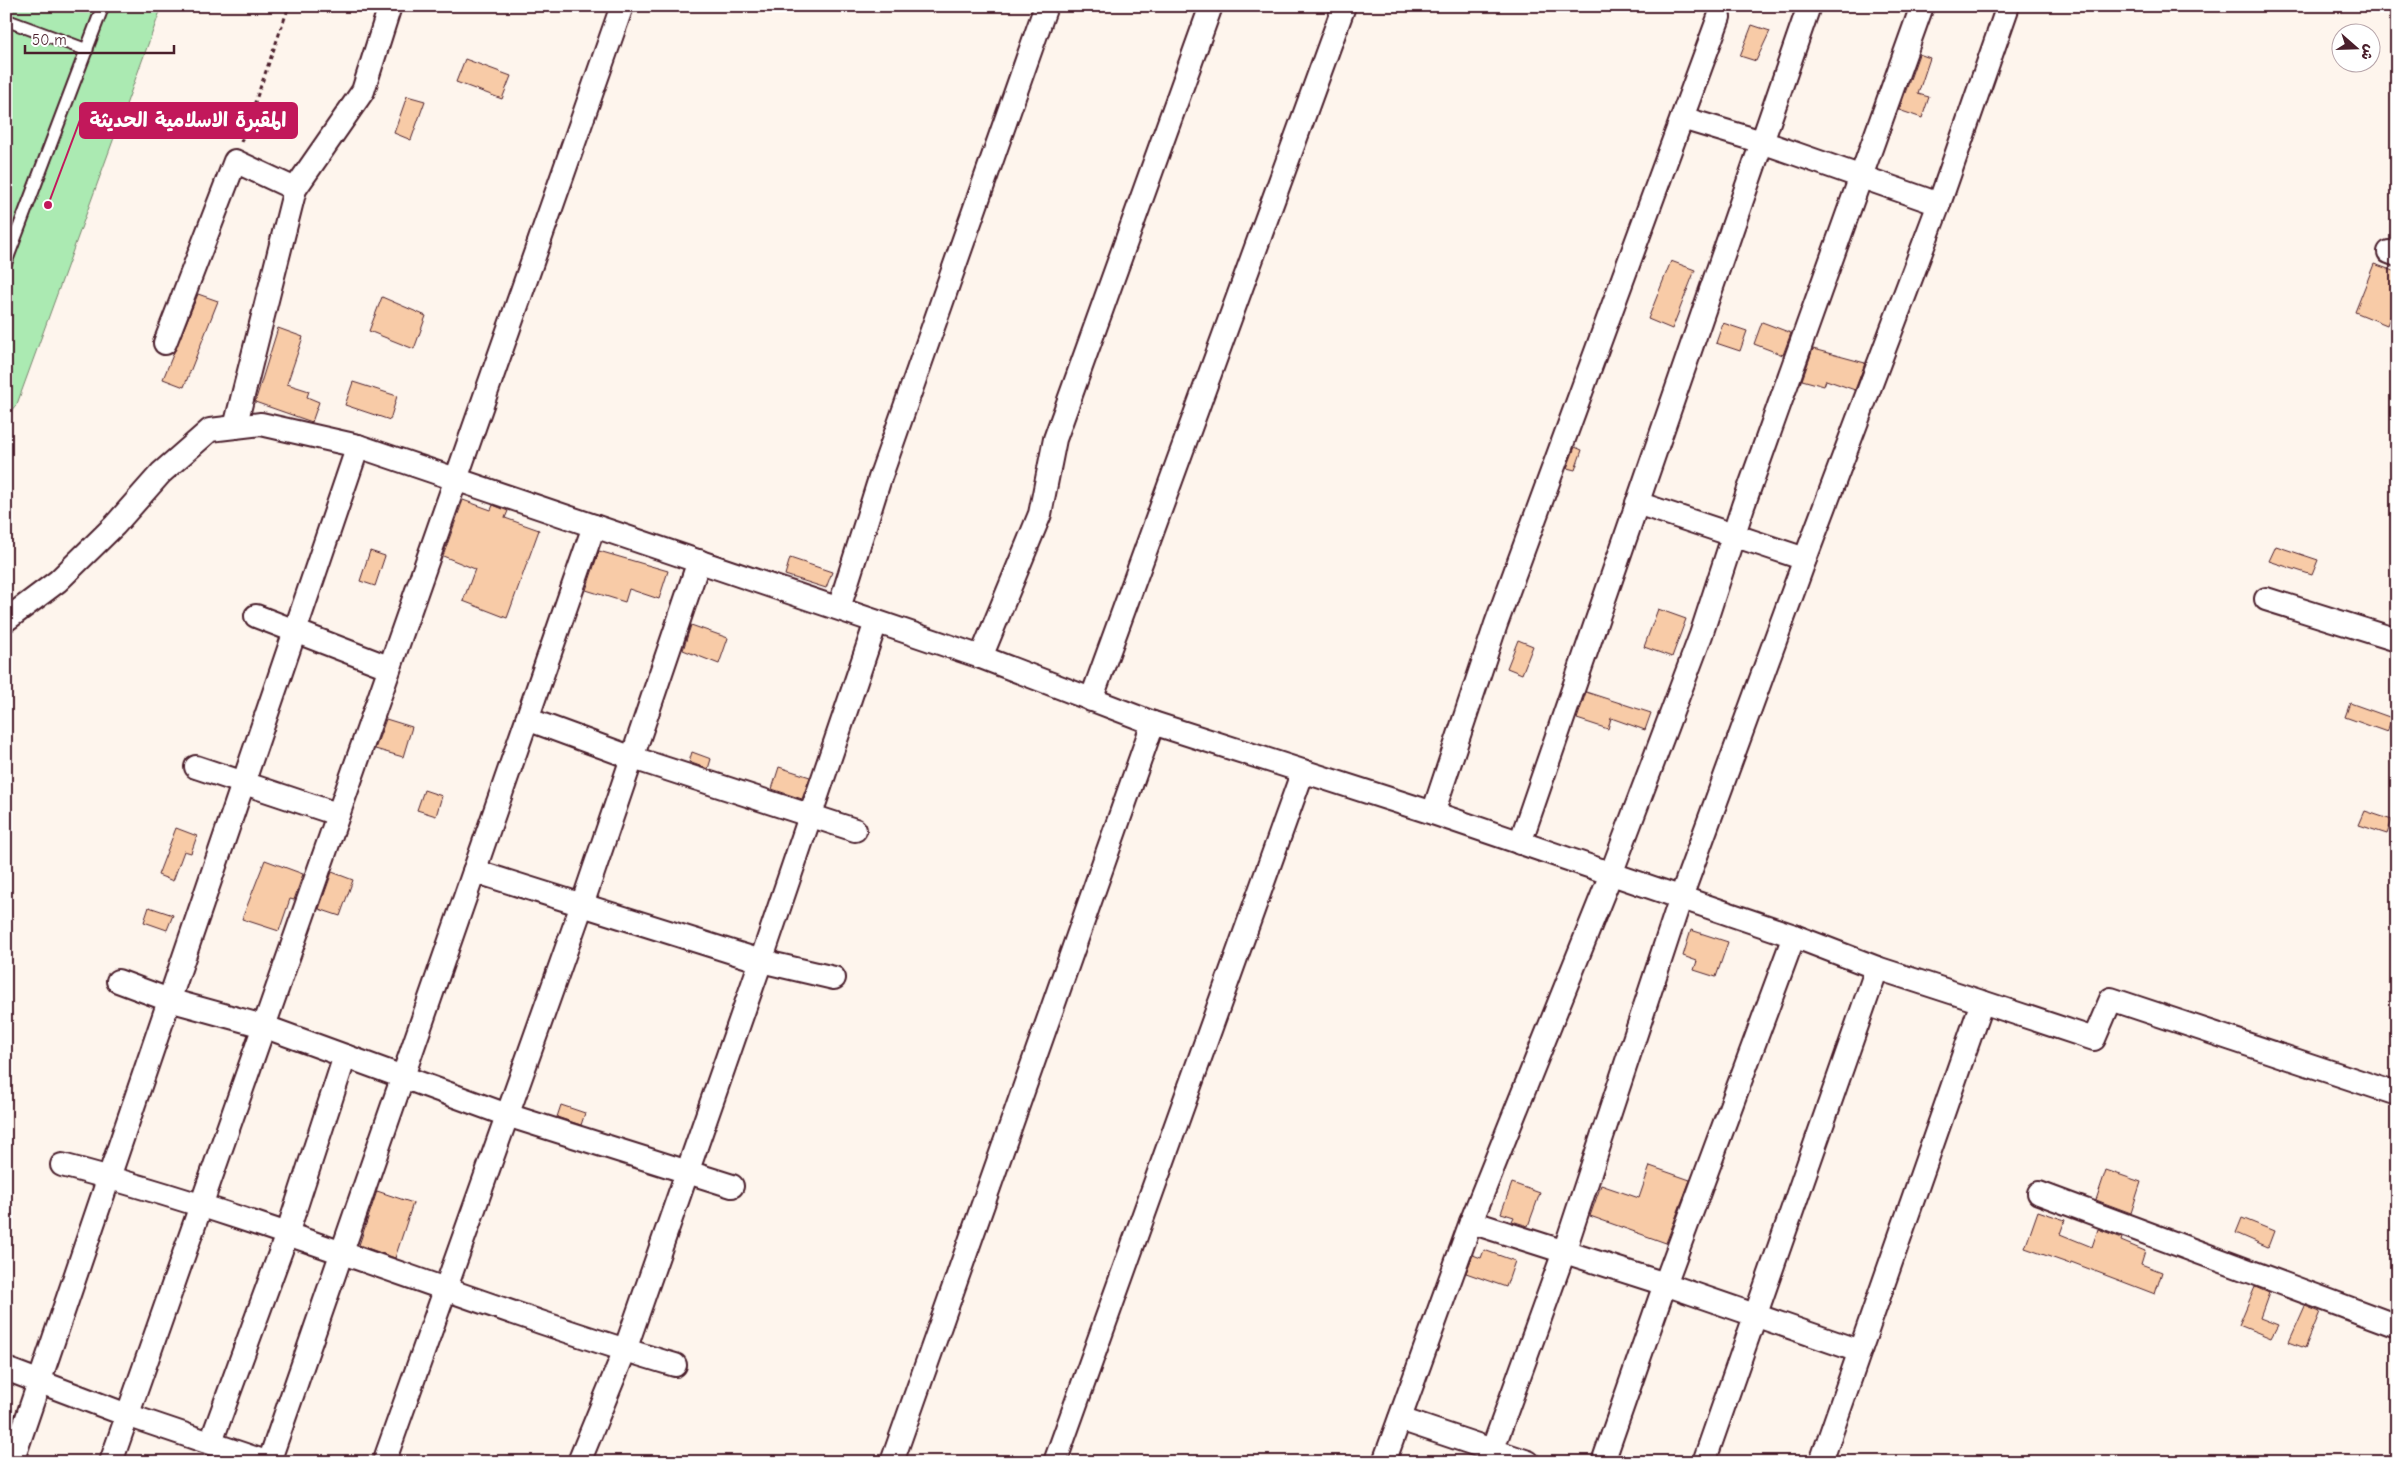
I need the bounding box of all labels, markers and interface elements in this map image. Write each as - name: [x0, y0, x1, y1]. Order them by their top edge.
- scale bar: [25, 22, 174, 54]
- north arrow: [2330, 22, 2380, 72]
- text: 50 m: [32, 31, 67, 49]
- text: ش: [2357, 42, 2378, 62]
- callout: المقبرة الاسلامية الحديثة: [80, 103, 297, 138]
- text: المقبرة الاسلامية الحديثة: [90, 109, 286, 133]

